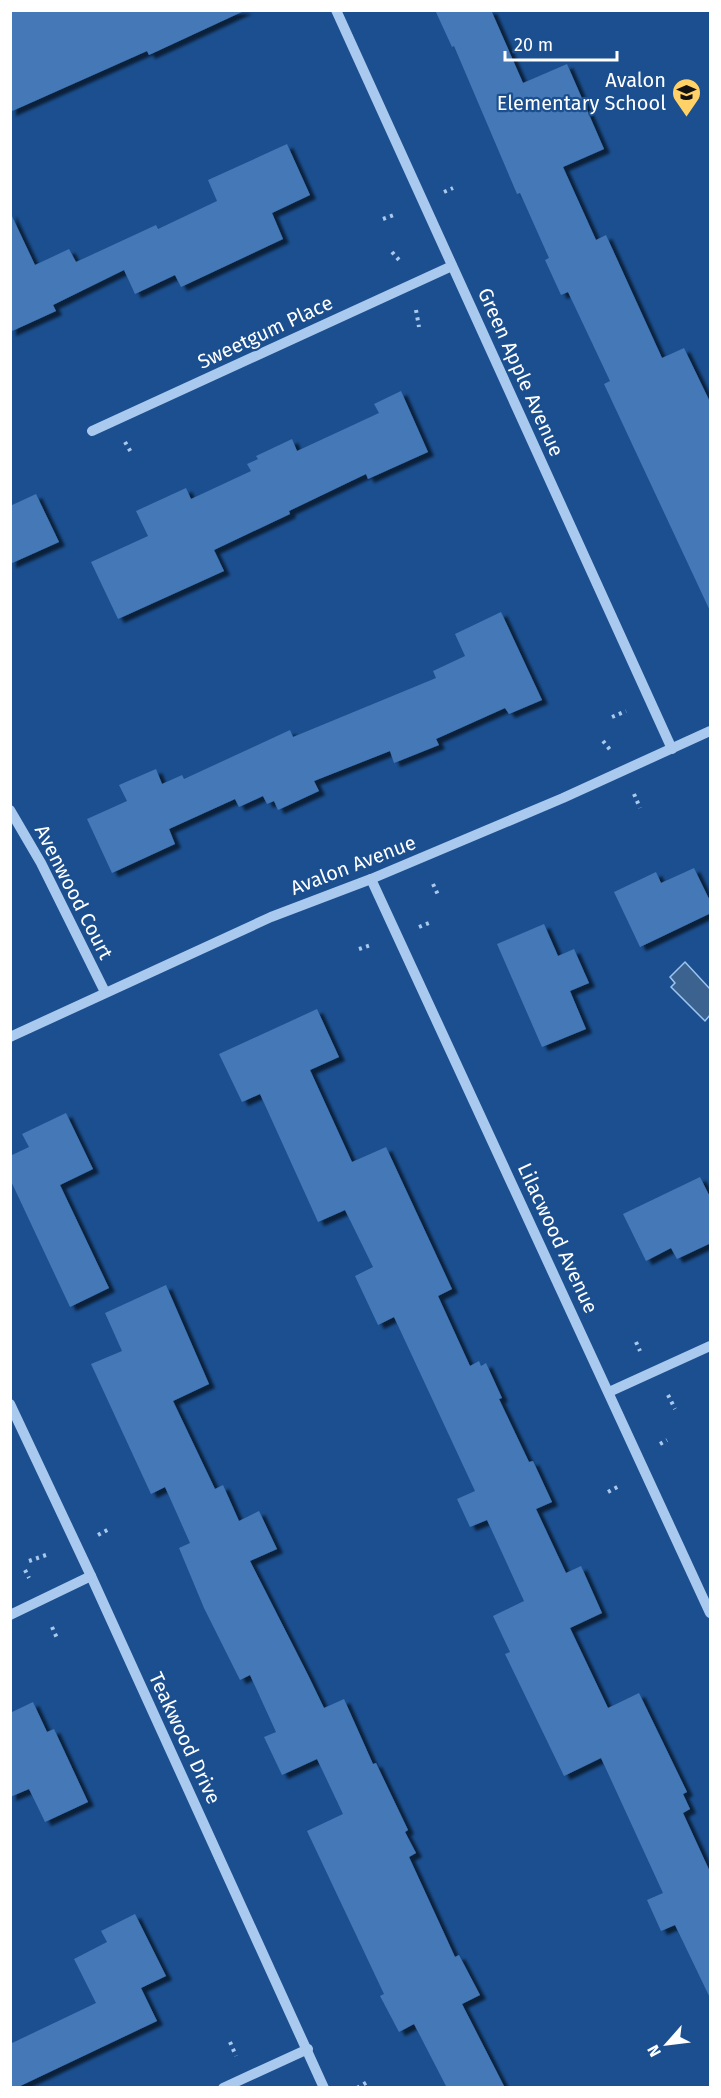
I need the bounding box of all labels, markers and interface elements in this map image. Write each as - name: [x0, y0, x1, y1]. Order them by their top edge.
- scale bar: [505, 24, 618, 62]
- text: 20 m: [514, 34, 553, 56]
- place label: Avalon Elementary School: [497, 68, 666, 115]
- school or university icon: Avalon Elementary School: [671, 76, 703, 118]
- street label: Green Apple Avenue: [473, 284, 569, 460]
- street label: Sweetgum Place: [194, 290, 336, 374]
- street label: Avenwood Court: [30, 821, 119, 964]
- street label: Avalon Avenue: [287, 830, 419, 900]
- street label: Lilacwood Avenue: [513, 1159, 603, 1317]
- street label: Teakwood Drive: [144, 1668, 226, 1808]
- north arrow: [637, 2014, 697, 2074]
- text: N: [643, 2042, 665, 2060]

